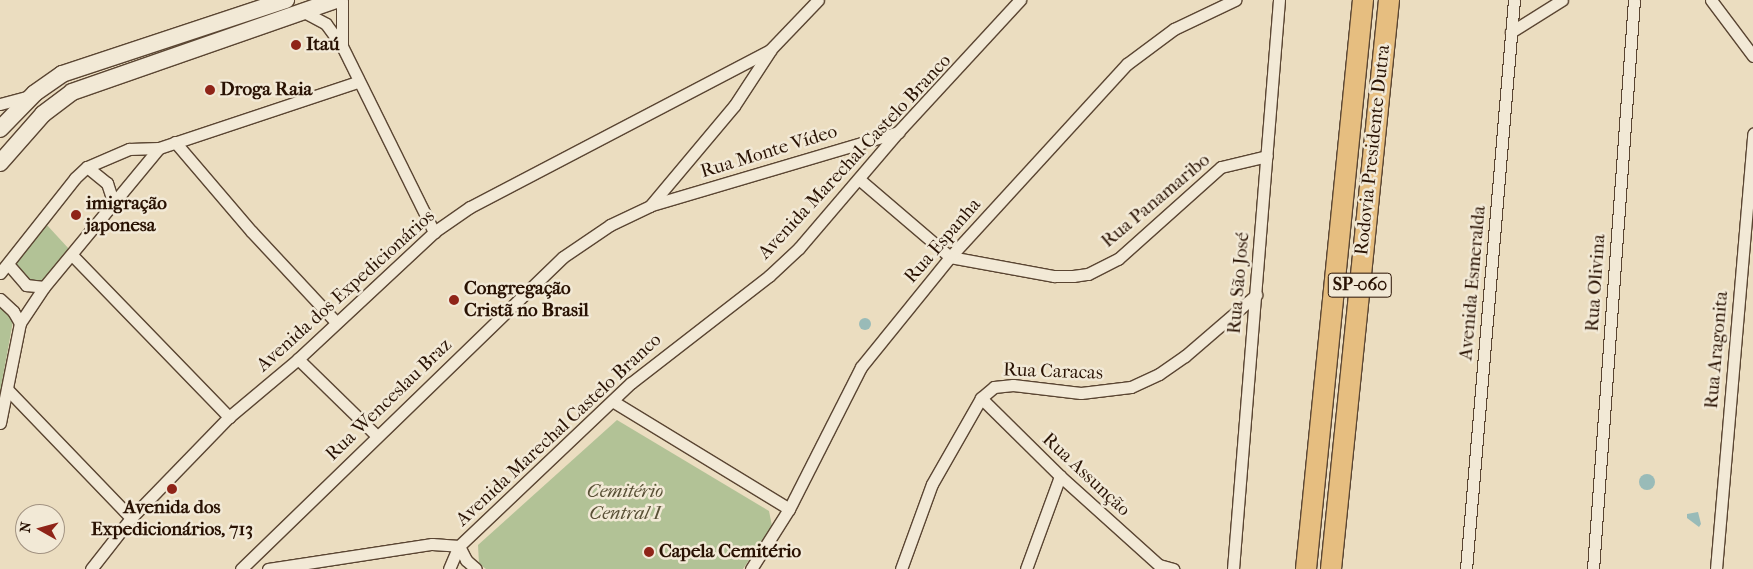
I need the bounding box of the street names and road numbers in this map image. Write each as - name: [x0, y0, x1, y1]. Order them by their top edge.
- street label: Rodovia Presidente Dutra: [1351, 43, 1395, 257]
- street label: Avenida Marechal Castelo Branco: [754, 50, 956, 264]
- street label: Rua Monte Vídeo: [698, 120, 840, 184]
- street label: Rua Panamaribo: [1097, 149, 1215, 253]
- street label: Rua Espanha: [900, 194, 986, 288]
- street label: Avenida dos Expedicionários: [252, 205, 440, 377]
- street label: Avenida Esmeralda: [1455, 205, 1491, 361]
- street label: Rua São José: [1223, 231, 1255, 335]
- street label: Rua Olivina: [1581, 233, 1611, 333]
- road number: SP-060: [1328, 270, 1392, 300]
- street label: Rua Aragonita: [1701, 290, 1733, 410]
- street label: Avenida Marechal Castelo Branco: [452, 329, 666, 531]
- street label: Rua Wenceslau Braz: [321, 334, 457, 466]
- street label: Rua Caracas: [1003, 359, 1103, 385]
- street label: Rua Assunção: [1037, 428, 1135, 522]

